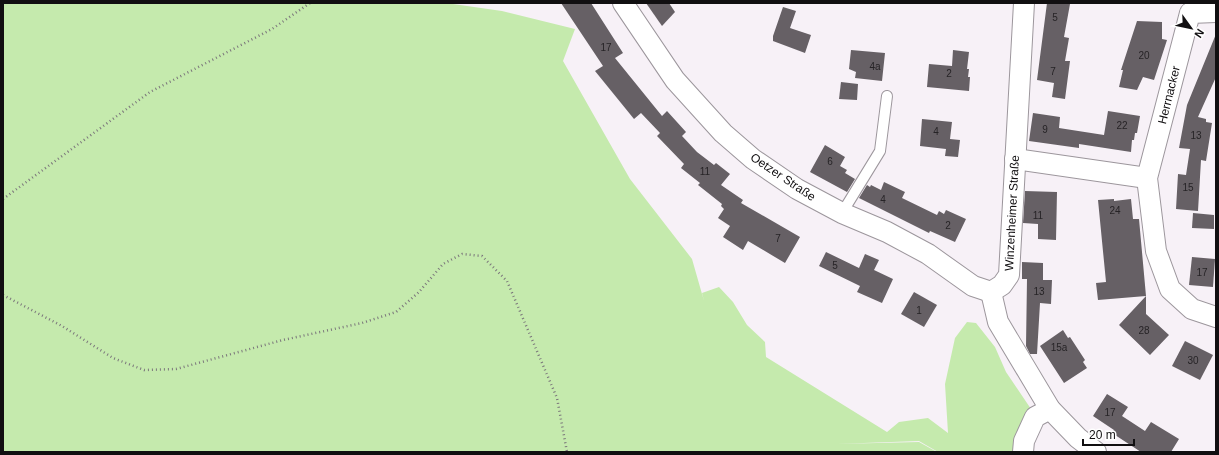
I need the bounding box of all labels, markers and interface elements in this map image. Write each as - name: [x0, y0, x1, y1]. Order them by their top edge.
- north arrow: [1171, 8, 1211, 48]
- house number: 5: [1052, 12, 1058, 23]
- text: N: [1192, 27, 1207, 40]
- house number: 17: [600, 42, 612, 53]
- house number: 20: [1138, 50, 1150, 61]
- house number: 4a: [869, 61, 881, 72]
- street label: Herrnacker: [1155, 65, 1183, 125]
- house number: 7: [1050, 66, 1056, 77]
- house number: 2: [946, 68, 952, 79]
- house number: 22: [1116, 120, 1128, 131]
- house number: 9: [1042, 124, 1048, 135]
- house number: 4: [933, 126, 939, 137]
- house number: 13: [1190, 130, 1202, 141]
- street label: Oetzer Straße: [748, 150, 818, 204]
- street label: Winzenheimer Straße: [1002, 154, 1022, 271]
- house number: 6: [827, 156, 833, 167]
- house number: 11: [700, 166, 711, 177]
- house number: 15: [1182, 182, 1194, 193]
- house number: 4: [880, 194, 886, 205]
- house number: 24: [1109, 205, 1121, 216]
- house number: 11: [1033, 210, 1044, 221]
- house number: 2: [945, 220, 951, 231]
- house number: 7: [775, 233, 781, 244]
- house number: 5: [832, 260, 838, 271]
- house number: 17: [1196, 267, 1208, 278]
- house number: 13: [1033, 286, 1045, 297]
- house number: 1: [916, 305, 922, 316]
- house number: 28: [1138, 325, 1150, 336]
- house number: 15a: [1051, 342, 1068, 353]
- house number: 30: [1187, 355, 1199, 366]
- house number: 17: [1104, 407, 1116, 418]
- scale bar: [1083, 421, 1134, 447]
- text: 20 m: [1089, 428, 1116, 442]

